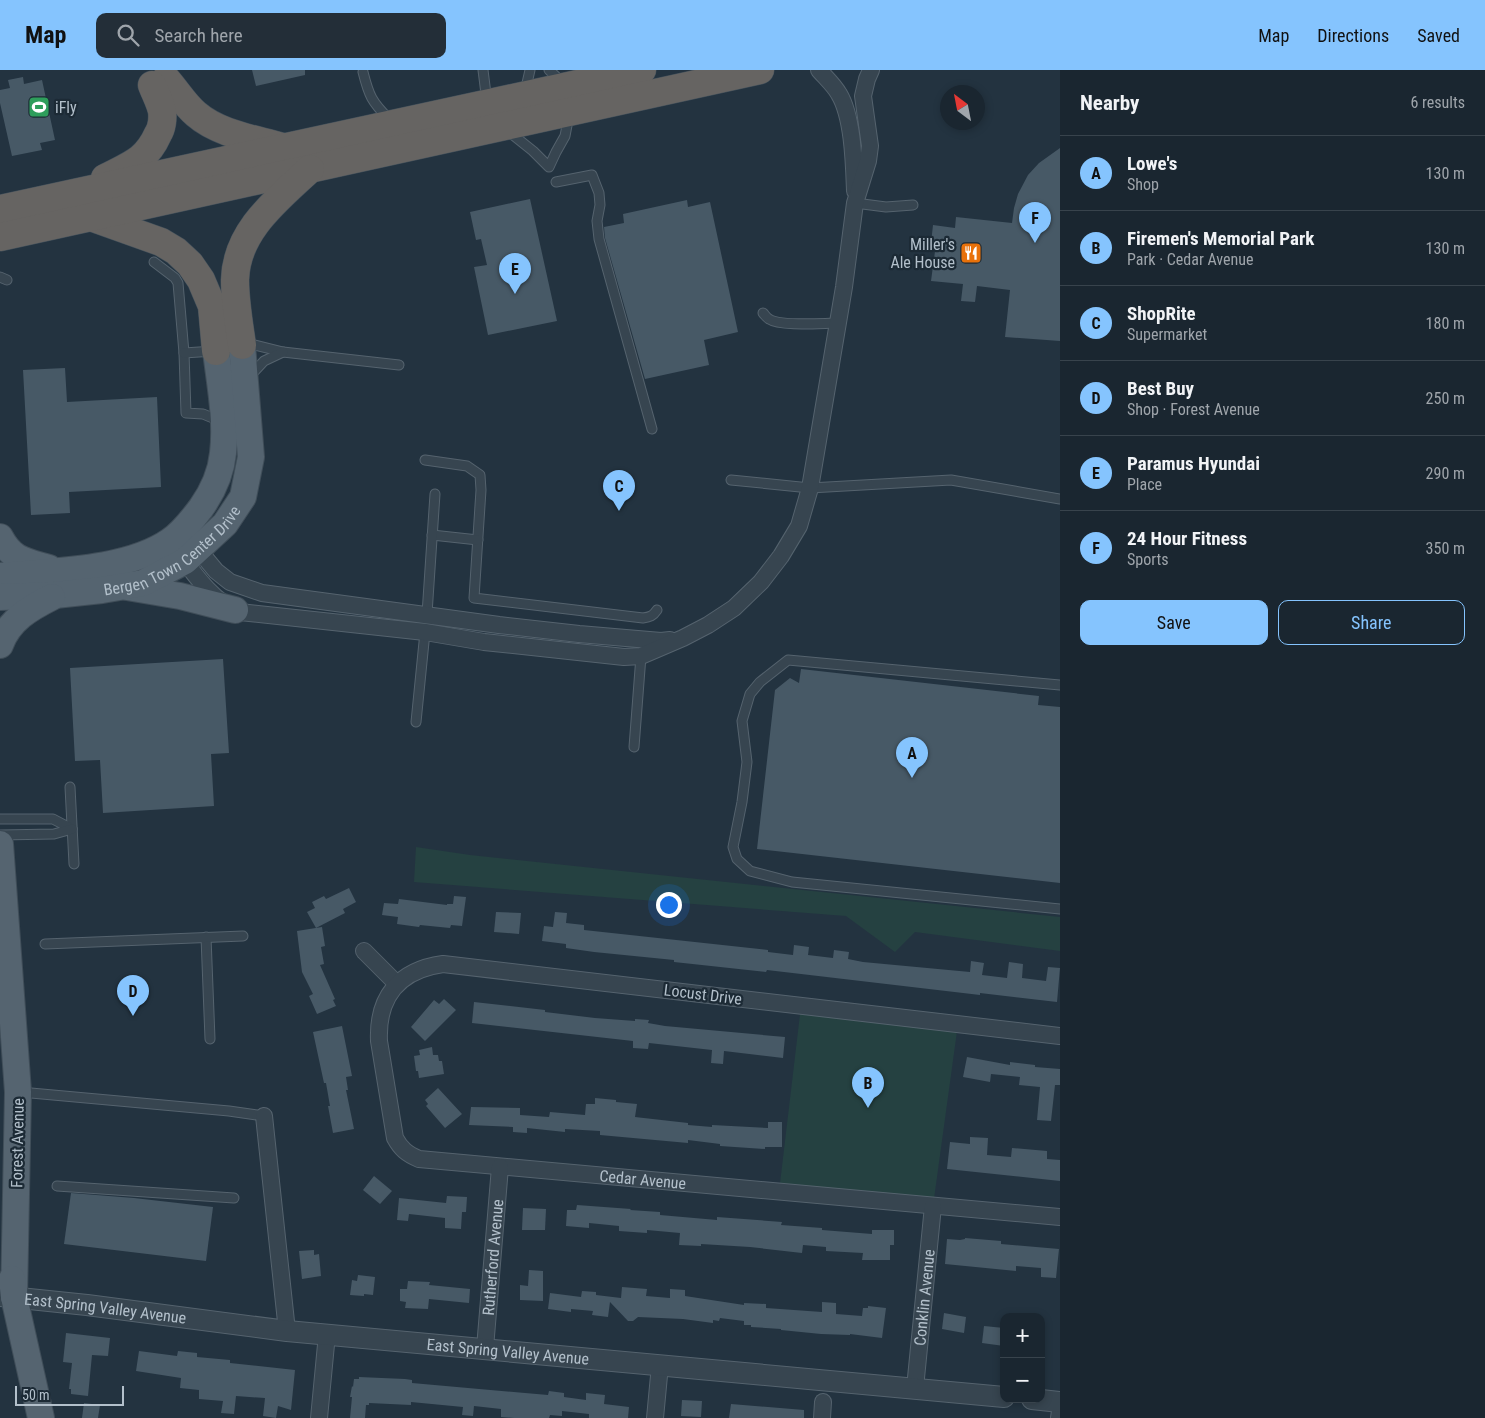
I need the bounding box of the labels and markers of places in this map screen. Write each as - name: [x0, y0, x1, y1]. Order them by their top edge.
- sports icon: iFly: [27, 95, 51, 119]
- place label: iFly: [55, 98, 77, 117]
- pin: F: [1019, 202, 1051, 243]
- place label: Miller's Ale House: [890, 235, 955, 272]
- restaurant icon: Miller's Ale House: [959, 241, 983, 265]
- pin: E: [499, 253, 531, 294]
- pin: C: [603, 470, 635, 511]
- pin: A: [896, 737, 928, 778]
- pin: D: [117, 975, 149, 1016]
- pin: B: [852, 1067, 884, 1108]

